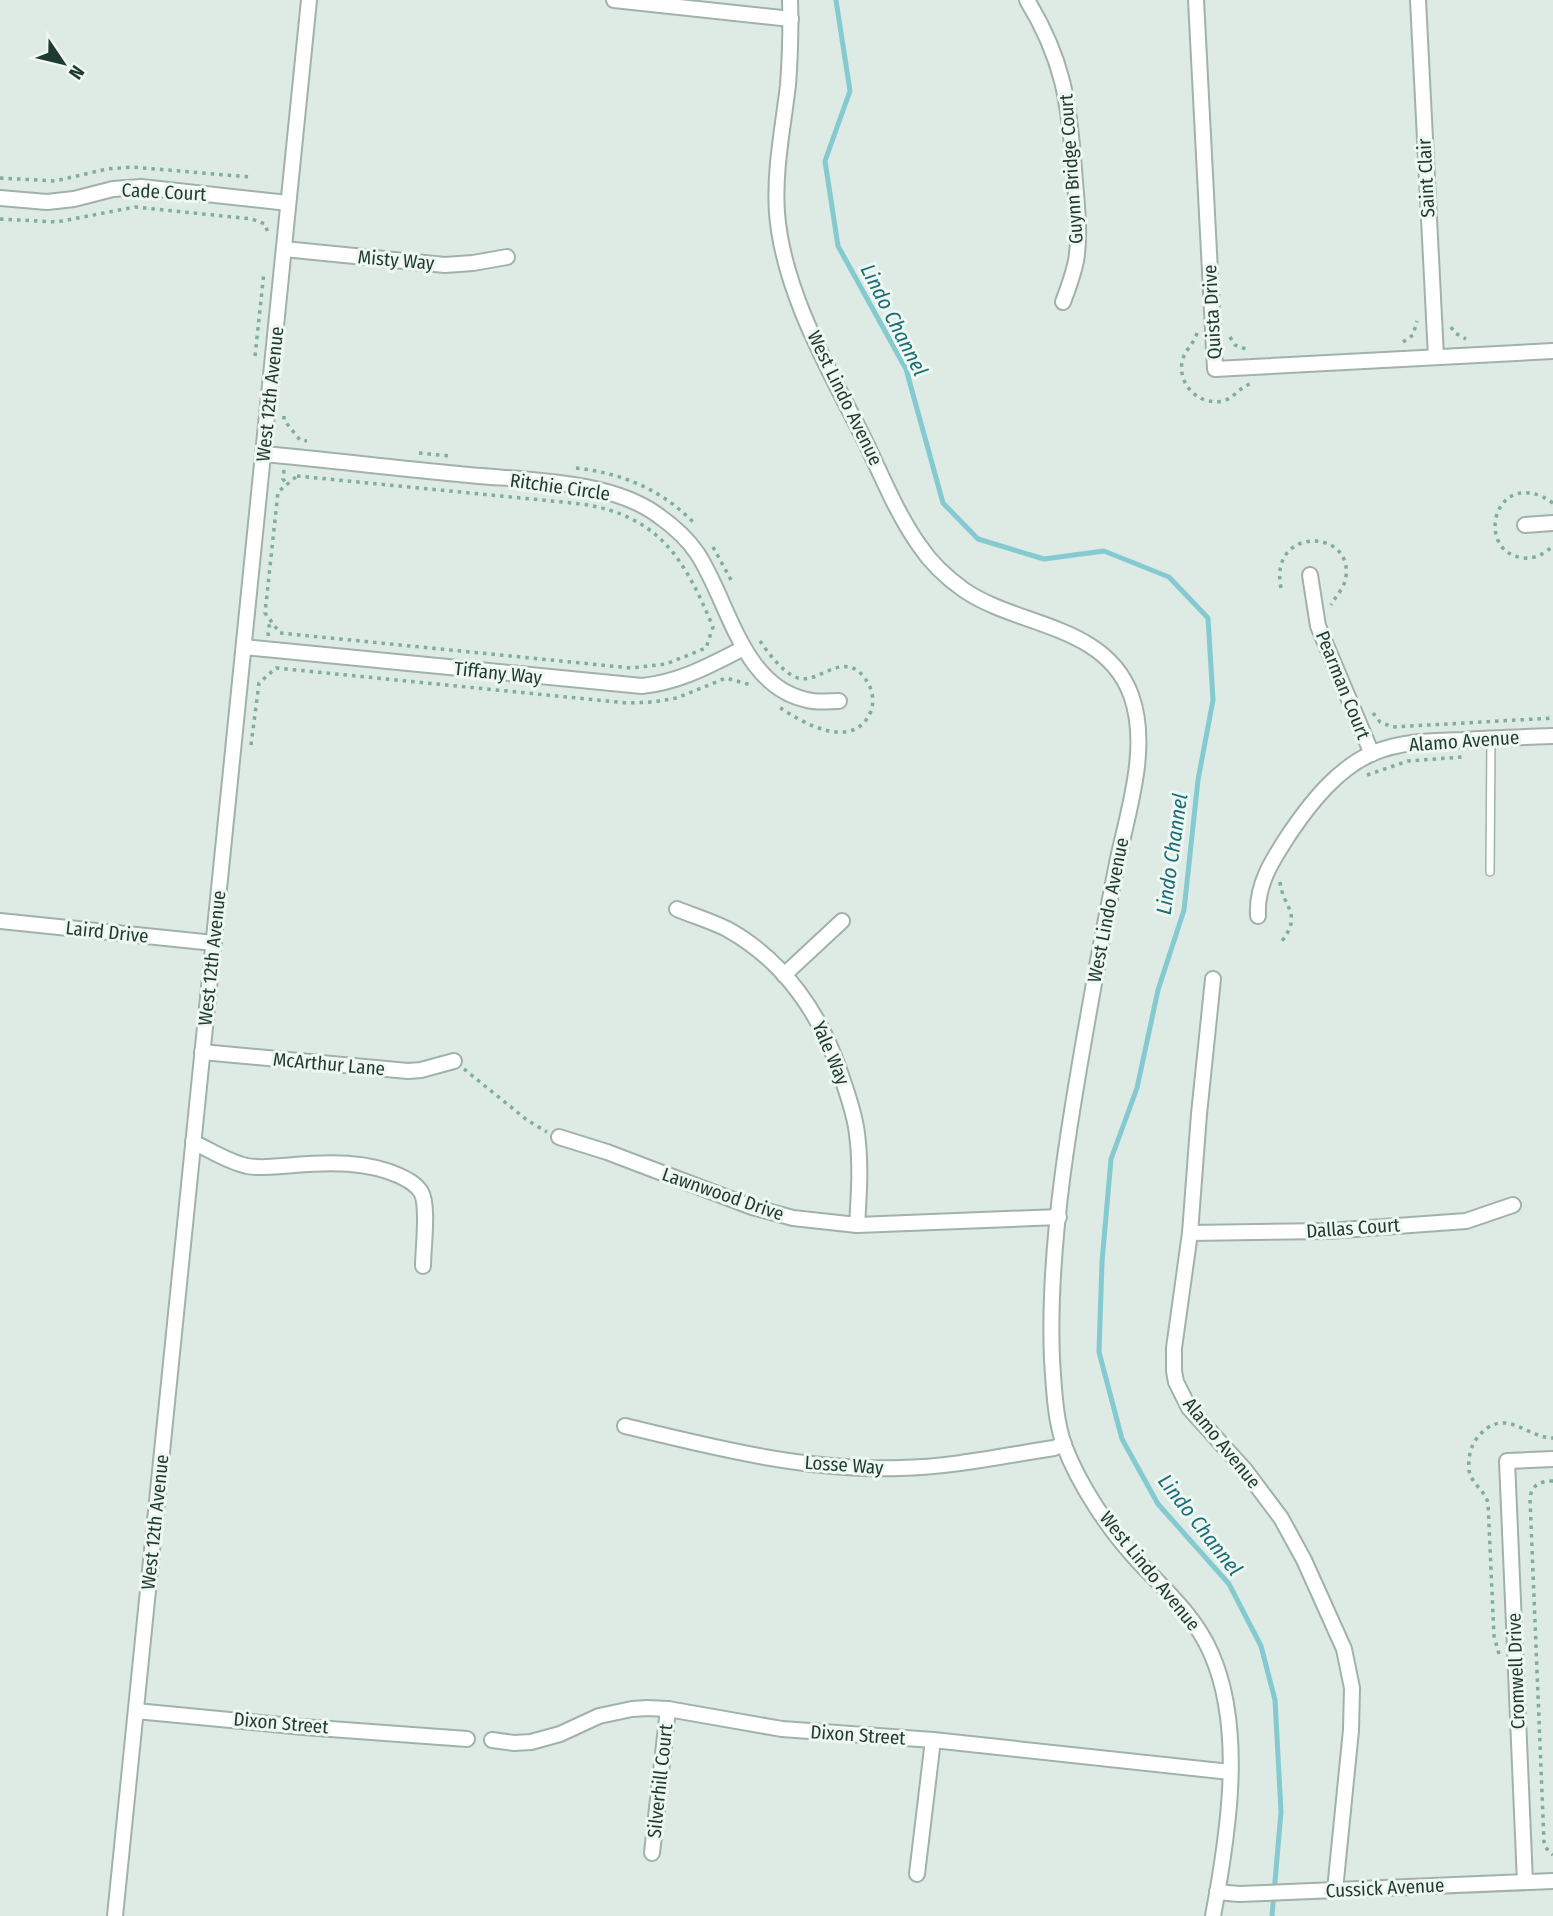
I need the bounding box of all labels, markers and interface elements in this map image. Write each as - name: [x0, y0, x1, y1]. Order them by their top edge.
- north arrow: [28, 28, 98, 98]
- text: N: [64, 61, 89, 84]
- street label: Guynn Bridge Court: [1054, 92, 1088, 245]
- street label: Saint Clair: [1412, 137, 1440, 218]
- street label: Cade Court: [121, 178, 208, 206]
- street label: Misty Way: [357, 245, 436, 275]
- water label: Lindo Channel: [855, 260, 933, 380]
- street label: Quista Drive: [1198, 264, 1226, 360]
- street label: West 12th Avenue: [251, 325, 289, 463]
- street label: West Lindo Avenue: [802, 327, 888, 469]
- street label: Ritchie Circle: [508, 469, 612, 505]
- street label: Pearman Court: [1311, 627, 1375, 743]
- street label: Tiffany Way: [453, 657, 544, 689]
- street label: Alamo Avenue: [1408, 726, 1520, 756]
- water label: Lindo Channel: [1151, 792, 1193, 916]
- street label: West Lindo Avenue: [1083, 836, 1133, 984]
- street label: West 12th Avenue: [193, 889, 231, 1027]
- street label: Laird Drive: [64, 916, 150, 948]
- street label: Yale Way: [807, 1018, 855, 1089]
- street label: McArthur Lane: [272, 1048, 386, 1080]
- street label: Lawnwood Drive: [659, 1162, 787, 1226]
- street label: Dallas Court: [1305, 1213, 1401, 1243]
- street label: Alamo Avenue: [1178, 1393, 1266, 1493]
- street label: Losse Way: [804, 1451, 885, 1479]
- street label: West 12th Avenue: [136, 1453, 174, 1591]
- water label: Lindo Channel: [1152, 1469, 1248, 1581]
- street label: West Lindo Avenue: [1095, 1507, 1205, 1635]
- street label: Cromwell Drive: [1502, 1612, 1530, 1730]
- street label: Dixon Street: [233, 1707, 330, 1739]
- street label: Dixon Street: [810, 1720, 907, 1750]
- street label: Silverhill Court: [643, 1722, 678, 1839]
- street label: Cussick Avenue: [1325, 1873, 1445, 1903]

